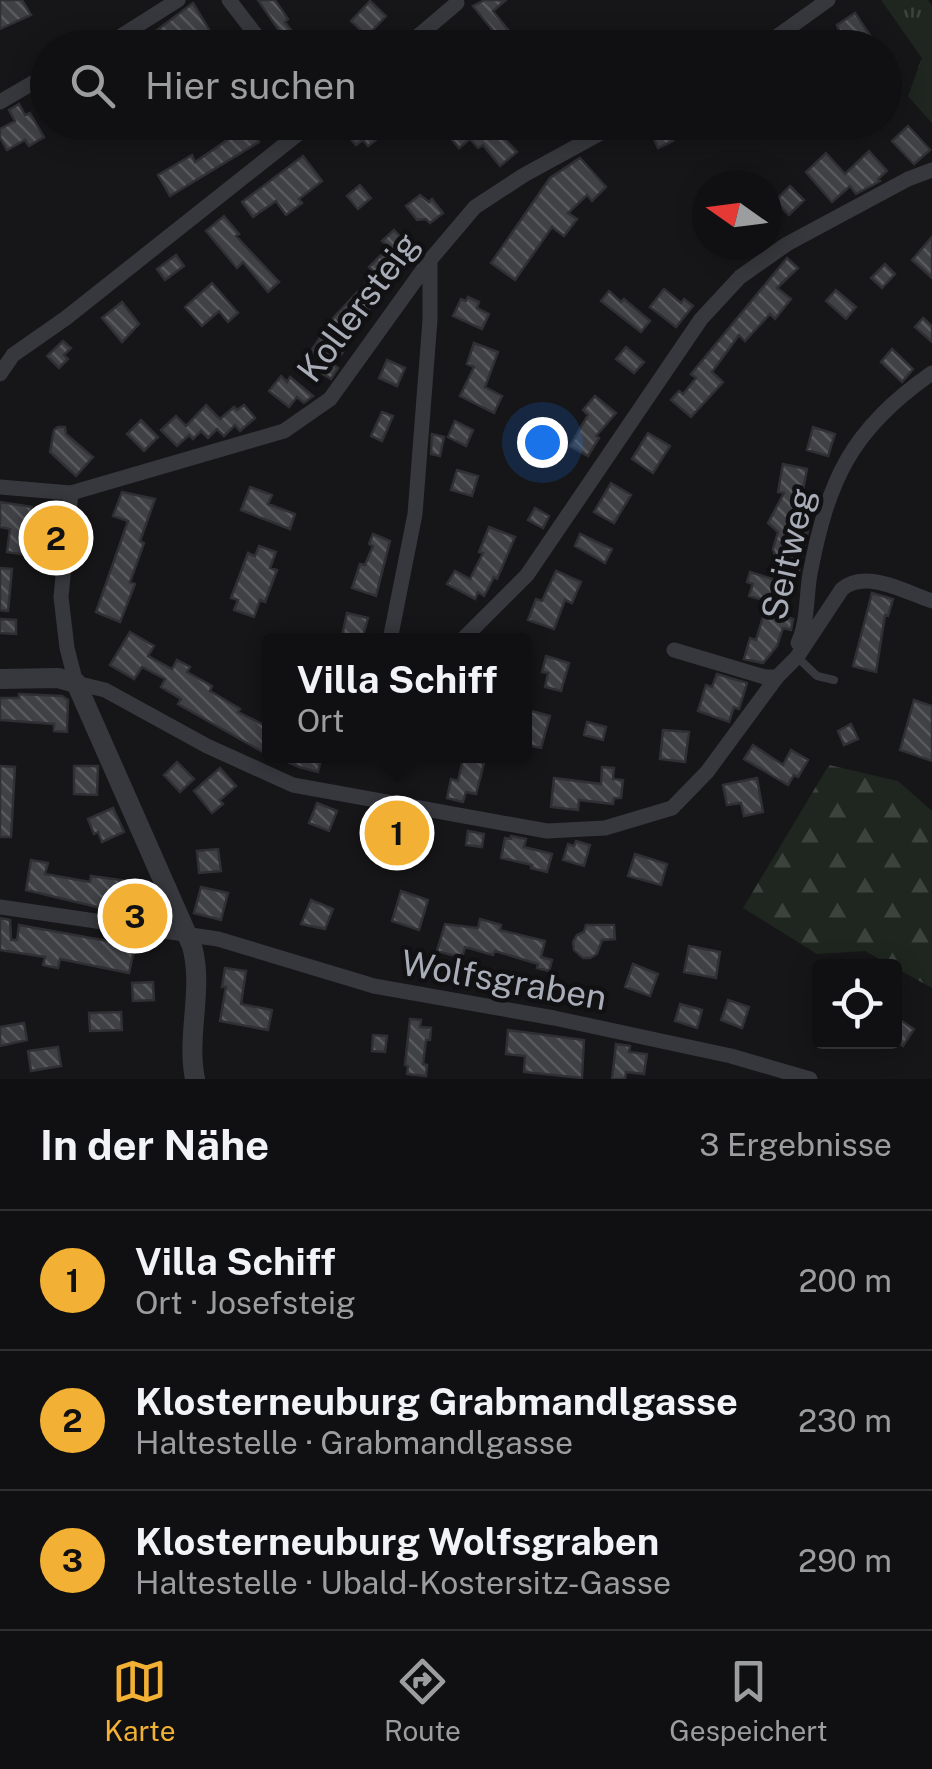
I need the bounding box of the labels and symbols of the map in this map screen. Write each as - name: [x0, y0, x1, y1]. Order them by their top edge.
- north arrow: [692, 170, 782, 260]
- street label: Kollersteig: [289, 224, 427, 390]
- your location: [517, 417, 568, 468]
- street label: Seitweg: [753, 484, 823, 624]
- pin: 2: [23, 500, 88, 576]
- pin: 1: [364, 796, 430, 870]
- pin: 3: [102, 878, 168, 954]
- street label: Wolfsgraben: [398, 942, 610, 1018]

